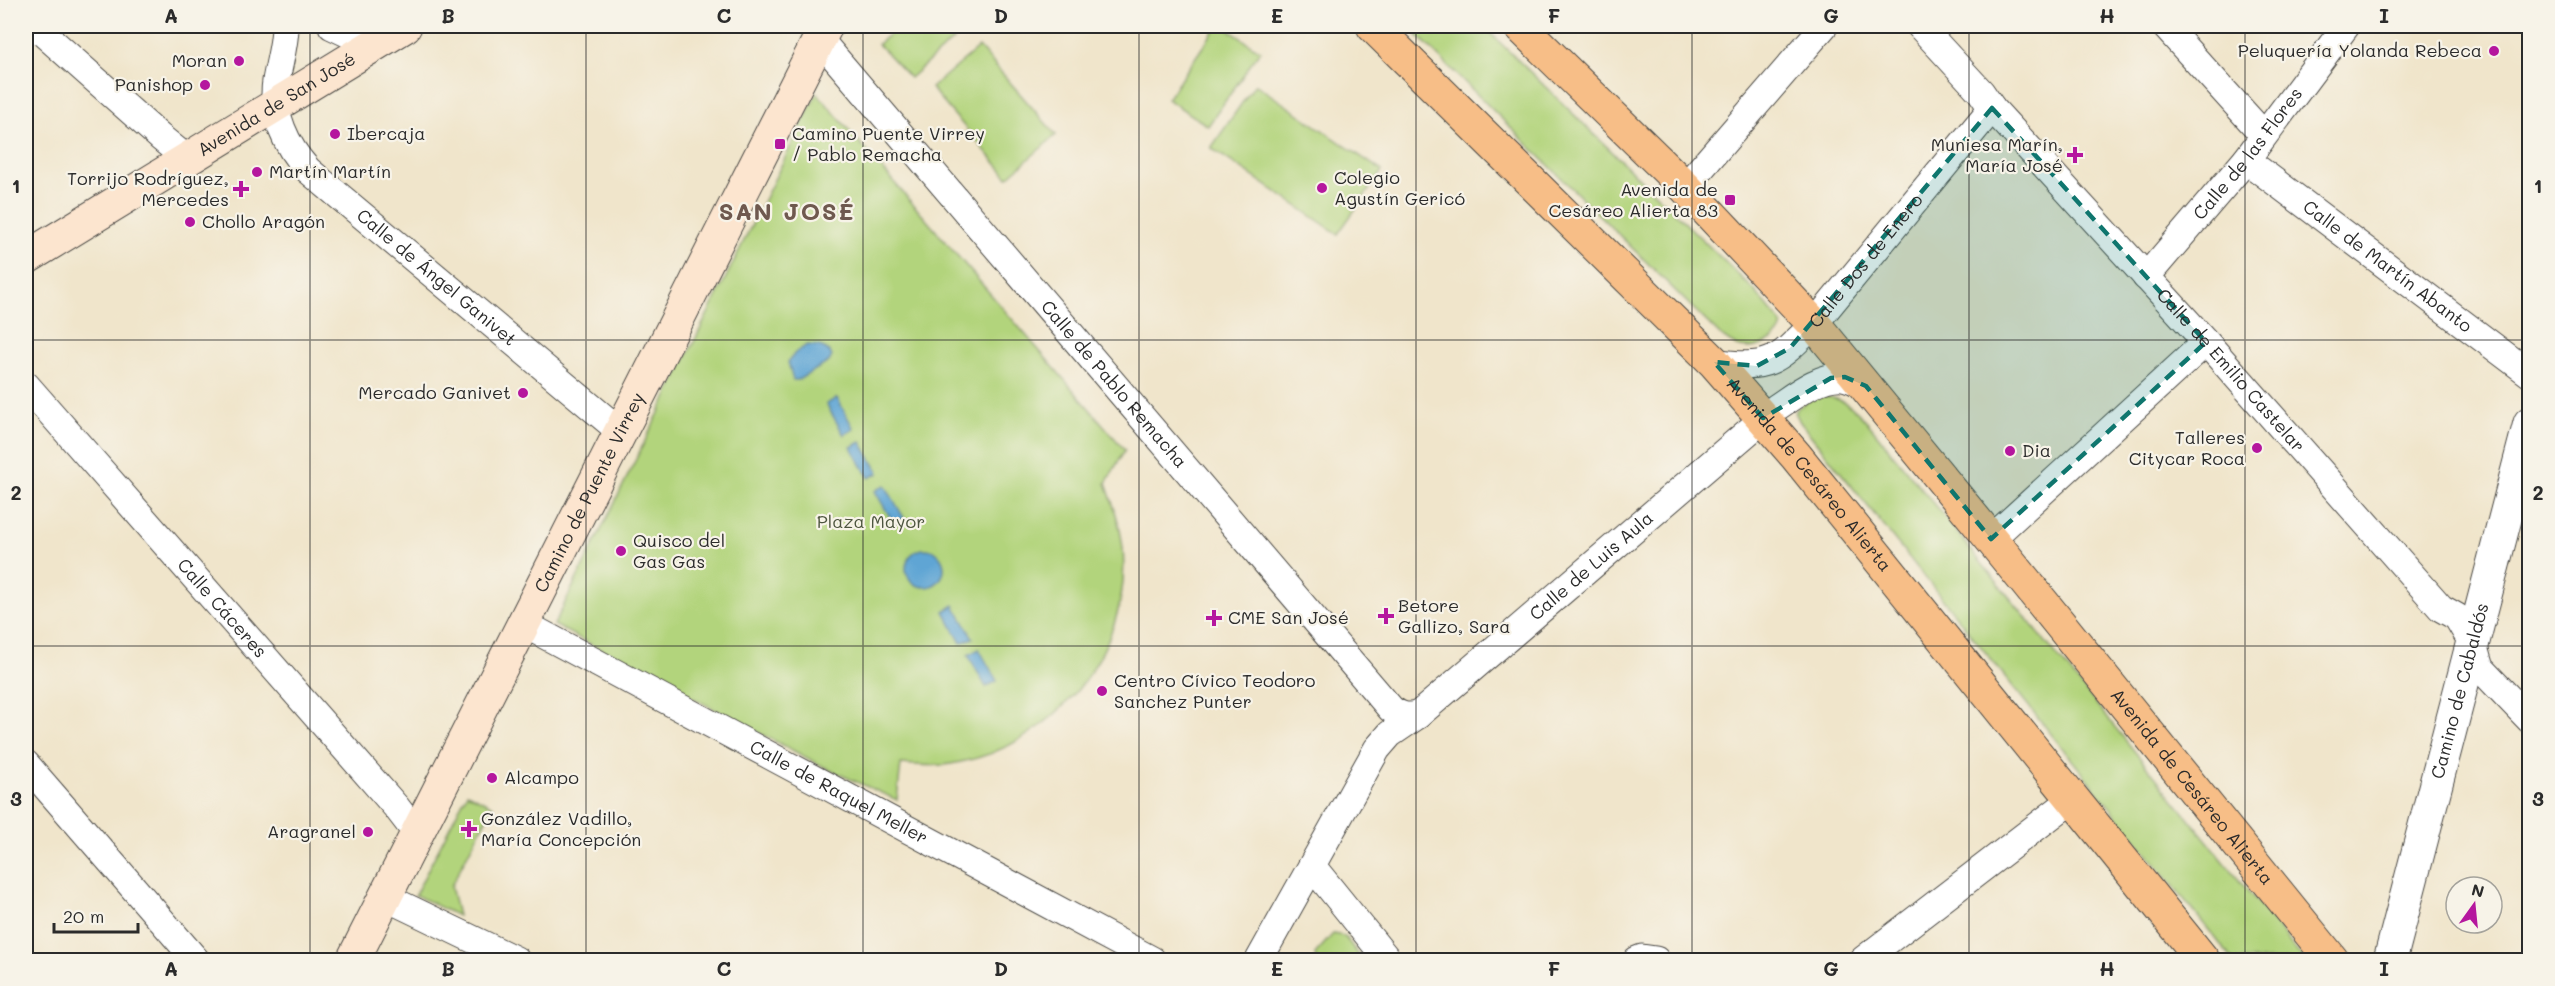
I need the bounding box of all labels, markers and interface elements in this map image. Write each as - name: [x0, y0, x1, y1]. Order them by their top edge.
- text: A: [164, 2, 178, 28]
- text: B: [441, 2, 455, 28]
- text: C: [717, 2, 732, 28]
- text: D: [994, 2, 1008, 28]
- text: E: [1271, 2, 1283, 28]
- text: F: [1548, 2, 1561, 28]
- text: G: [1823, 2, 1839, 28]
- text: H: [2099, 2, 2115, 28]
- text: I: [2379, 2, 2389, 28]
- place label: Peluquería Yolanda Rebeca: [2238, 38, 2482, 62]
- marker: Peluquería Yolanda Rebeca: [2487, 44, 2501, 58]
- street label: Avenida de San José: [193, 46, 360, 161]
- place label: Moran: [172, 48, 227, 72]
- marker: Moran: [232, 54, 246, 68]
- place label: Panishop: [115, 72, 193, 96]
- marker: Panishop: [198, 78, 212, 92]
- street label: Calle de las Flores: [2187, 82, 2307, 224]
- place label: Ibercaja: [347, 121, 426, 145]
- place label: Camino Puente Virrey / Pablo Remacha: [792, 121, 985, 166]
- marker: Ibercaja: [328, 127, 342, 141]
- place label: Muniesa Marín, María José: [1931, 132, 2063, 177]
- marker: Camino Puente Virrey / Pablo Remacha: [773, 137, 787, 151]
- marker: Muniesa Marín, María José: [2068, 148, 2082, 162]
- place label: Martín Martín: [269, 159, 391, 183]
- marker: Martín Martín: [250, 165, 264, 179]
- place label: Colegio Agustín Gericó: [1334, 165, 1465, 210]
- place label: Torrijo Rodríguez, Mercedes: [67, 166, 229, 211]
- text: 1: [12, 172, 20, 198]
- text: 1: [2534, 172, 2542, 198]
- place label: Avenida de Cesáreo Alierta 83: [1548, 177, 1718, 222]
- marker: Colegio Agustín Gericó: [1315, 181, 1329, 195]
- marker: Torrijo Rodríguez, Mercedes: [234, 182, 248, 196]
- street label: Calle Dos de Enero: [1803, 188, 1928, 332]
- marker: Avenida de Cesáreo Alierta 83: [1723, 193, 1737, 207]
- street label: Calle de Martín Abanto: [2298, 194, 2478, 338]
- district label: SAN JOSÉ: [719, 195, 855, 226]
- street label: Calle de Ángel Ganivet: [352, 203, 522, 351]
- place label: Chollo Aragón: [202, 209, 325, 233]
- marker: Chollo Aragón: [183, 215, 197, 229]
- street label: Calle de Emilio Castelar: [2152, 283, 2311, 457]
- street label: Calle de Pablo Remacha: [1036, 295, 1193, 473]
- street label: Avenida de Cesáreo Alierta: [1722, 372, 1898, 576]
- place label: Mercado Ganivet: [358, 380, 511, 404]
- marker: Mercado Ganivet: [516, 386, 530, 400]
- street label: Camino de Puente Virrey: [528, 388, 650, 596]
- place label: Talleres Citycar Roca: [2129, 425, 2245, 470]
- place label: Dia: [2022, 438, 2051, 462]
- marker: Talleres Citycar Roca: [2250, 441, 2264, 455]
- marker: Dia: [2003, 444, 2017, 458]
- text: 2: [10, 479, 22, 505]
- text: 2: [2532, 479, 2544, 505]
- street label: Calle de Luis Aula: [1524, 506, 1658, 625]
- park label: Plaza Mayor: [817, 509, 925, 533]
- place label: Quisco del Gas Gas: [633, 528, 725, 573]
- marker: Quisco del Gas Gas: [614, 544, 628, 558]
- street label: Calle Cáceres: [172, 553, 273, 662]
- place label: Betore Gallizo, Sara: [1398, 593, 1511, 638]
- street label: Camino de Cabaldós: [2425, 600, 2494, 781]
- place label: CME San José: [1228, 605, 1349, 629]
- marker: CME San José: [1205, 609, 1223, 627]
- marker: Betore Gallizo, Sara: [1379, 609, 1393, 623]
- place label: Centro Cívico Teodoro Sanchez Punter: [1114, 668, 1316, 713]
- street label: Avenida de Cesáreo Alierta: [2106, 683, 2279, 889]
- marker: Centro Cívico Teodoro Sanchez Punter: [1095, 684, 1109, 698]
- street label: Calle de Raquel Meller: [746, 734, 933, 849]
- place label: Alcampo: [504, 765, 579, 789]
- marker: Alcampo: [485, 771, 499, 785]
- text: 3: [10, 785, 22, 811]
- text: 3: [2532, 785, 2544, 811]
- place label: González Vadillo, María Concepción: [481, 806, 641, 851]
- place label: Aragranel: [267, 819, 356, 843]
- marker: González Vadillo, María Concepción: [462, 822, 476, 836]
- marker: Aragranel: [361, 825, 375, 839]
- north arrow: [2444, 875, 2504, 935]
- text: N: [2469, 878, 2487, 902]
- scale bar: [54, 896, 138, 934]
- text: 20 m: [63, 904, 104, 928]
- text: A: [164, 955, 178, 981]
- text: B: [441, 955, 455, 981]
- text: C: [717, 955, 732, 981]
- text: D: [994, 955, 1008, 981]
- text: E: [1271, 955, 1283, 981]
- text: F: [1548, 955, 1561, 981]
- text: G: [1823, 955, 1839, 981]
- text: H: [2099, 955, 2115, 981]
- text: I: [2379, 955, 2389, 981]

